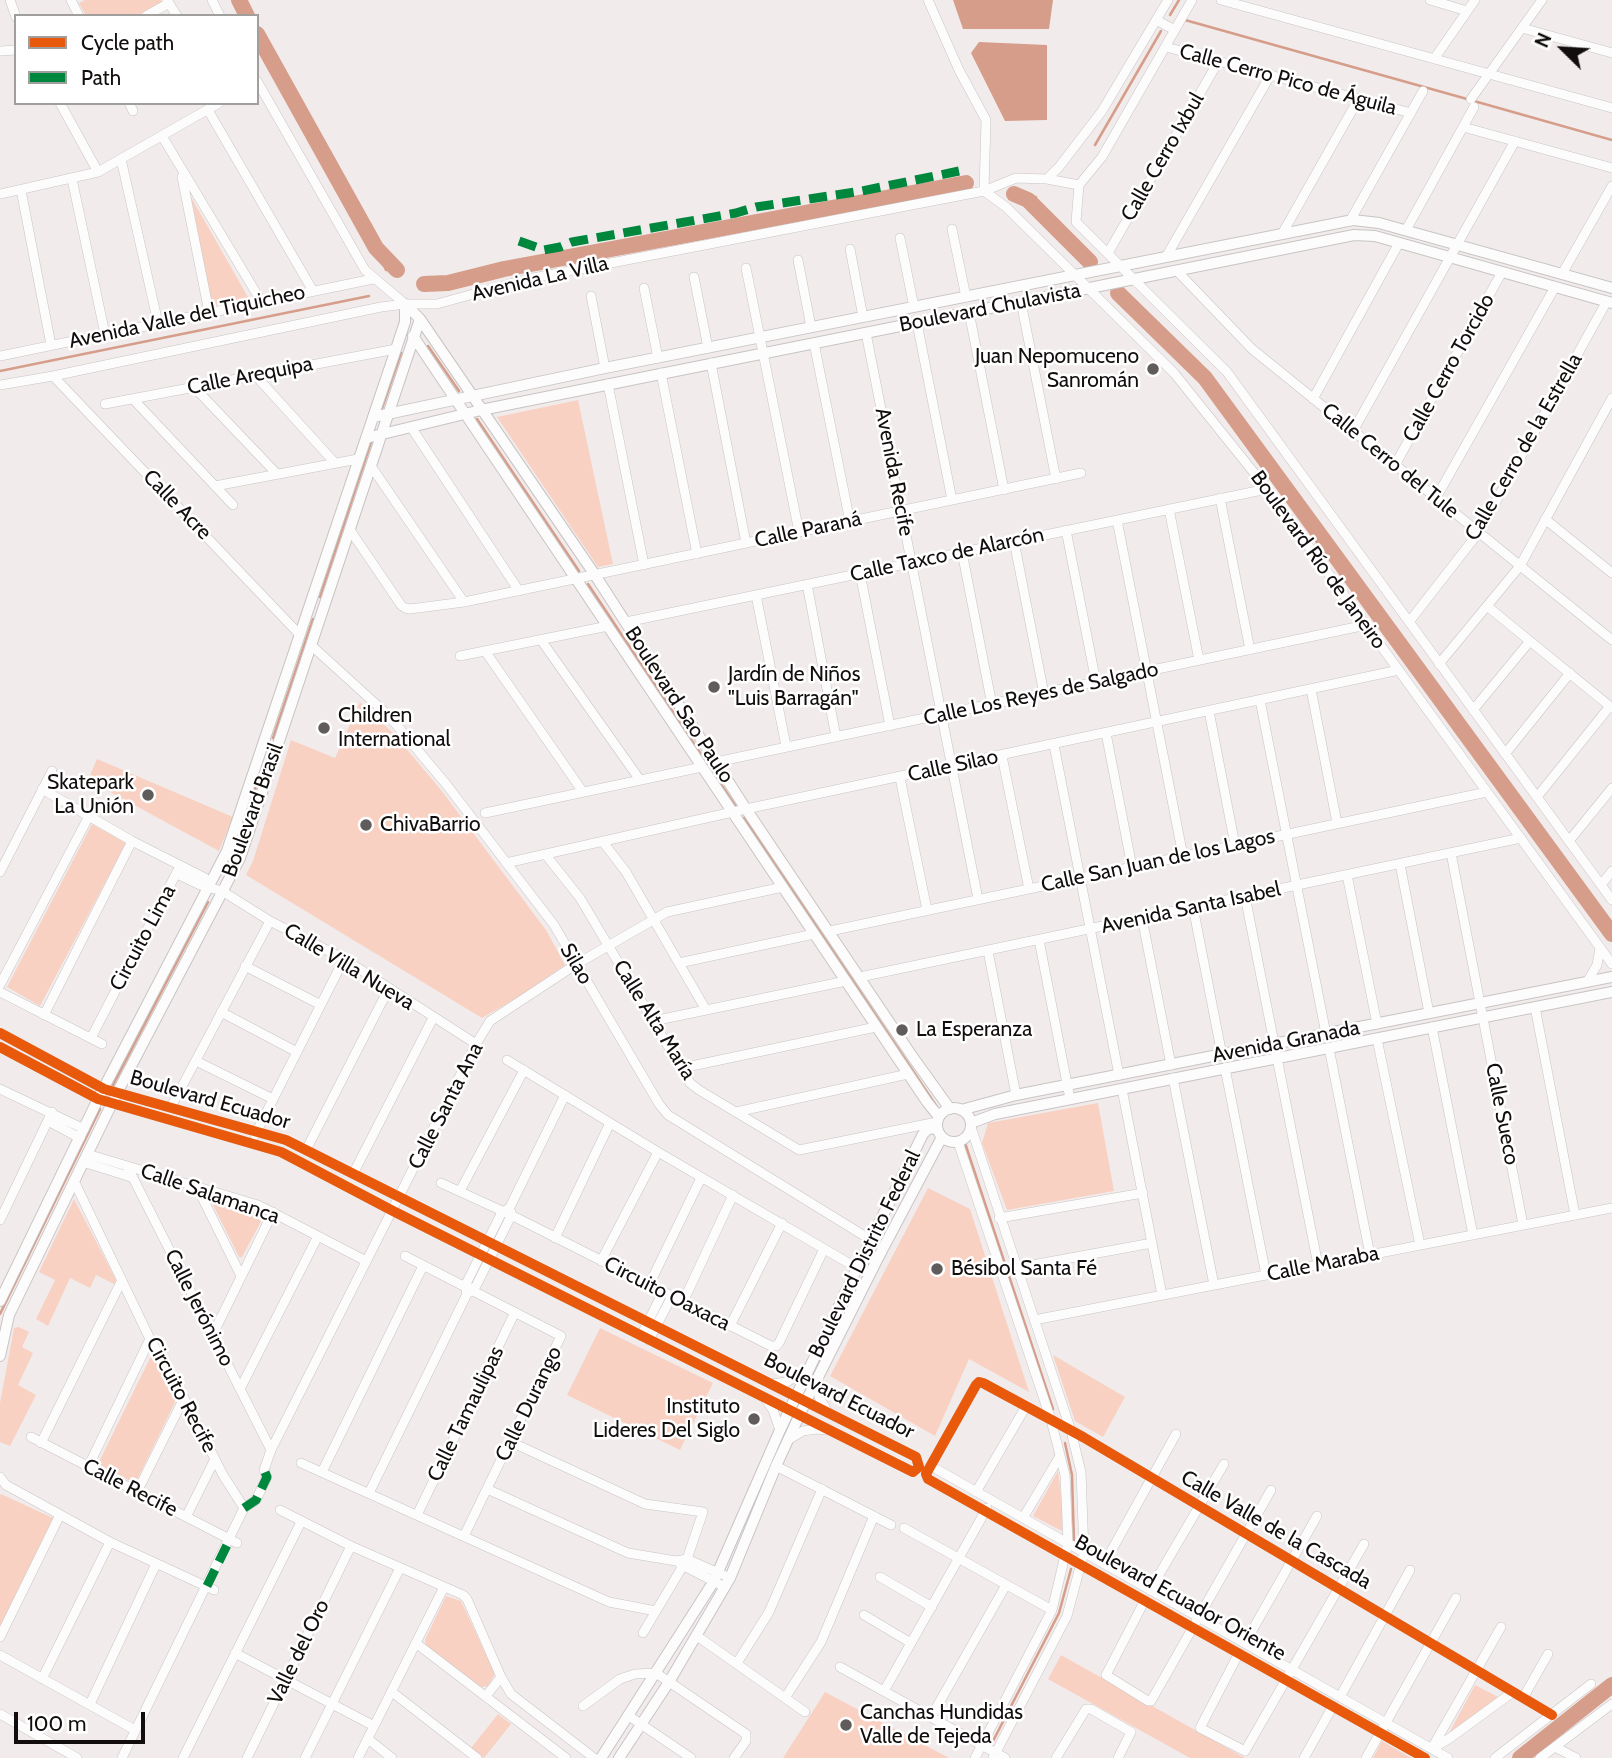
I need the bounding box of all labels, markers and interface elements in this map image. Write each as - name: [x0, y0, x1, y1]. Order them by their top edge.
- legend: [14, 14, 259, 105]
- north arrow: [1528, 14, 1598, 84]
- text: N: [1530, 29, 1557, 51]
- text: Cycle path: [81, 30, 174, 55]
- street label: Calle Cerro Pico de Águila: [1177, 39, 1399, 121]
- text: Path: [81, 65, 121, 90]
- street label: Calle Cerro Ixbul: [1116, 88, 1210, 226]
- street label: Avenida La Villa: [469, 251, 611, 307]
- street label: Boulevard Chulavista: [897, 278, 1083, 338]
- street label: Avenida Valle del Tiquicheo: [67, 280, 307, 354]
- street label: Calle Cerro Torcido: [1398, 289, 1500, 447]
- place label: Juan Nepomuceno Sanromán: [975, 344, 1139, 394]
- street label: Calle Cerro de la Estrella: [1460, 349, 1588, 545]
- street label: Calle Arequipa: [185, 351, 315, 401]
- marker: Juan Nepomuceno Sanromán: [1145, 361, 1161, 377]
- street label: Calle Cerro del Tule: [1316, 398, 1464, 524]
- street label: Avenida Recife: [869, 406, 919, 538]
- street label: Calle Acre: [137, 465, 217, 545]
- street label: Boulevard Río de Janeiro: [1245, 466, 1391, 654]
- street label: Calle Paraná: [752, 506, 864, 554]
- street label: Calle Taxco de Alarcón: [848, 522, 1046, 588]
- street label: Boulevard Sao Paulo: [619, 622, 739, 788]
- street label: Calle Los Reyes de Salgado: [921, 657, 1161, 731]
- place label: Jardín de Niños "Luis Barragán": [728, 662, 860, 712]
- marker: Jardín de Niños "Luis Barragán": [706, 679, 722, 695]
- place label: Children International: [338, 703, 451, 753]
- marker: Children International: [316, 720, 332, 736]
- street label: Boulevard Brasil: [217, 740, 289, 880]
- street label: Calle Silao: [906, 744, 1000, 788]
- place label: Skatepark La Unión: [47, 770, 134, 820]
- marker: Skatepark La Unión: [140, 787, 156, 803]
- place label: ChivaBarrio: [380, 812, 481, 838]
- marker: ChivaBarrio: [358, 817, 374, 833]
- street label: Calle San Juan de los Lagos: [1039, 824, 1277, 898]
- street label: Avenida Santa Isabel: [1099, 877, 1283, 939]
- street label: Circuito Lima: [105, 881, 181, 995]
- street label: Calle Villa Nueva: [279, 918, 419, 1016]
- street label: Silao: [554, 939, 598, 989]
- street label: Calle Alta María: [607, 956, 701, 1084]
- street label: Avenida Granada: [1210, 1015, 1362, 1069]
- place label: La Esperanza: [916, 1017, 1032, 1043]
- marker: La Esperanza: [894, 1022, 910, 1038]
- street label: Calle Santa Ana: [403, 1038, 489, 1174]
- street label: Calle Sueco: [1480, 1061, 1524, 1167]
- street label: Boulevard Ecuador: [127, 1065, 293, 1135]
- street label: Boulevard Distrito Federal: [804, 1146, 926, 1362]
- street label: Calle Salamanca: [137, 1158, 283, 1230]
- street label: Calle Maraba: [1265, 1241, 1381, 1287]
- street label: Calle Jerónimo: [159, 1245, 239, 1371]
- street label: Circuito Oaxaca: [600, 1251, 734, 1337]
- place label: Bésibol Santa Fé: [951, 1256, 1097, 1282]
- marker: Bésibol Santa Fé: [929, 1261, 945, 1277]
- street label: Circuito Recife: [140, 1333, 222, 1457]
- street label: Calle Tamaulipas: [422, 1342, 510, 1486]
- street label: Calle Durango: [490, 1342, 568, 1466]
- street label: Boulevard Ecuador: [760, 1347, 918, 1445]
- place label: Instituto Lideres Del Siglo: [593, 1394, 740, 1444]
- marker: Instituto Lideres Del Siglo: [746, 1411, 762, 1427]
- street label: Calle Recife: [78, 1453, 182, 1523]
- street label: Calle Valle de la Cascada: [1176, 1465, 1376, 1595]
- street label: Boulevard Ecuador Oriente: [1070, 1529, 1290, 1667]
- street label: Valle del Oro: [263, 1596, 335, 1708]
- scale bar: [18, 1698, 149, 1742]
- place label: Canchas Hundidas Valle de Tejeda: [860, 1700, 1023, 1750]
- text: 100 m: [27, 1711, 86, 1736]
- marker: Canchas Hundidas Valle de Tejeda: [838, 1717, 854, 1733]

